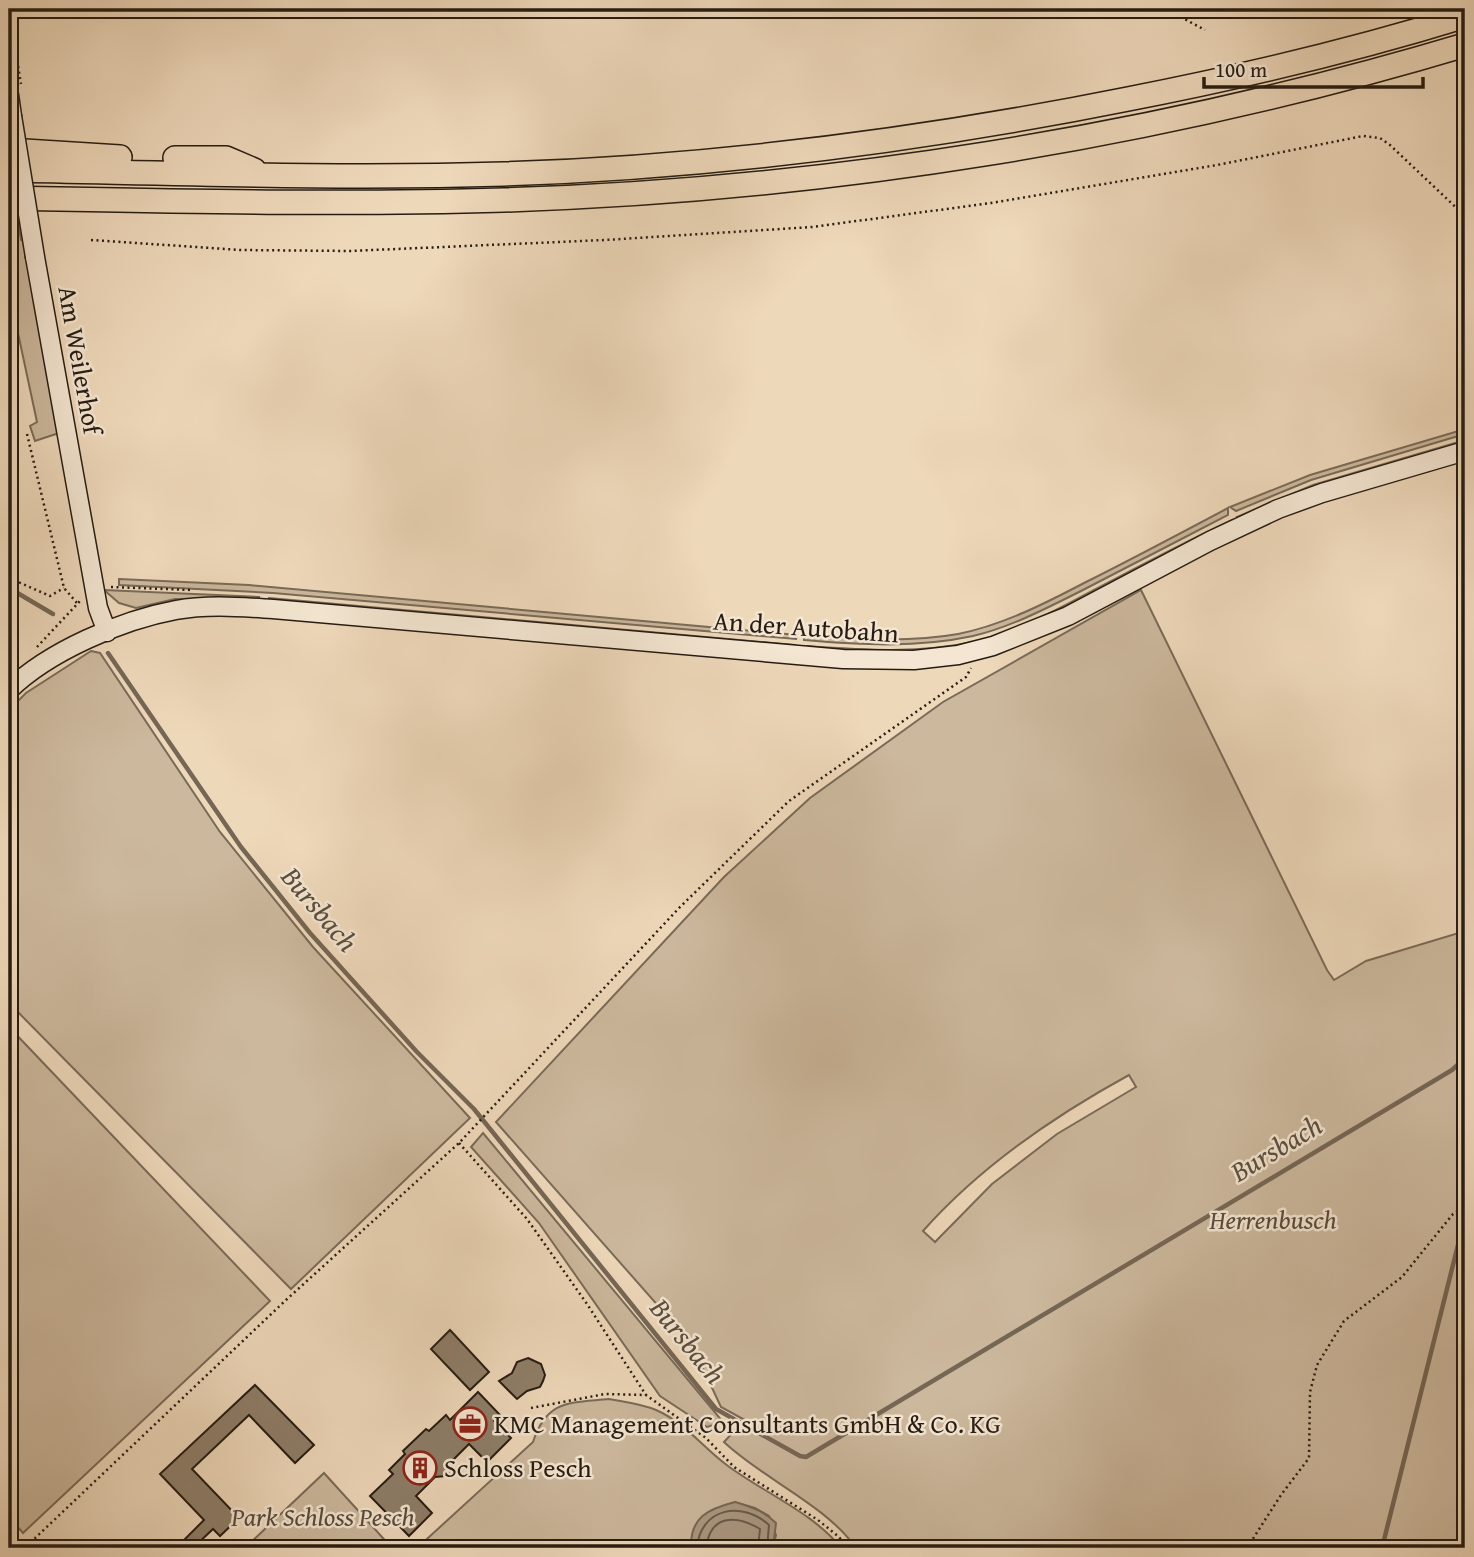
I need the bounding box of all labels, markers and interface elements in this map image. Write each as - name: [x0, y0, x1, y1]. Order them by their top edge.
- scale bar: [1204, 46, 1423, 90]
- text: 100 m: [1215, 54, 1267, 85]
- street label: Am Weilerhof: [48, 283, 113, 440]
- street label: An der Autobahn: [712, 601, 900, 652]
- water label: Bursbach: [272, 856, 368, 960]
- water label: Bursbach: [1221, 1104, 1329, 1191]
- park label: Herrenbusch: [1208, 1200, 1337, 1239]
- water label: Bursbach: [640, 1288, 736, 1393]
- place label: KMC Management Consultants GmbH & Co. KG: [494, 1404, 1001, 1443]
- office icon: KMC Management Consultants GmbH & Co. KG: [451, 1405, 489, 1443]
- place label: Schloss Pesch: [444, 1448, 592, 1487]
- building icon: Schloss Pesch: [401, 1449, 439, 1487]
- park label: Park Schloss Pesch: [230, 1497, 415, 1536]

